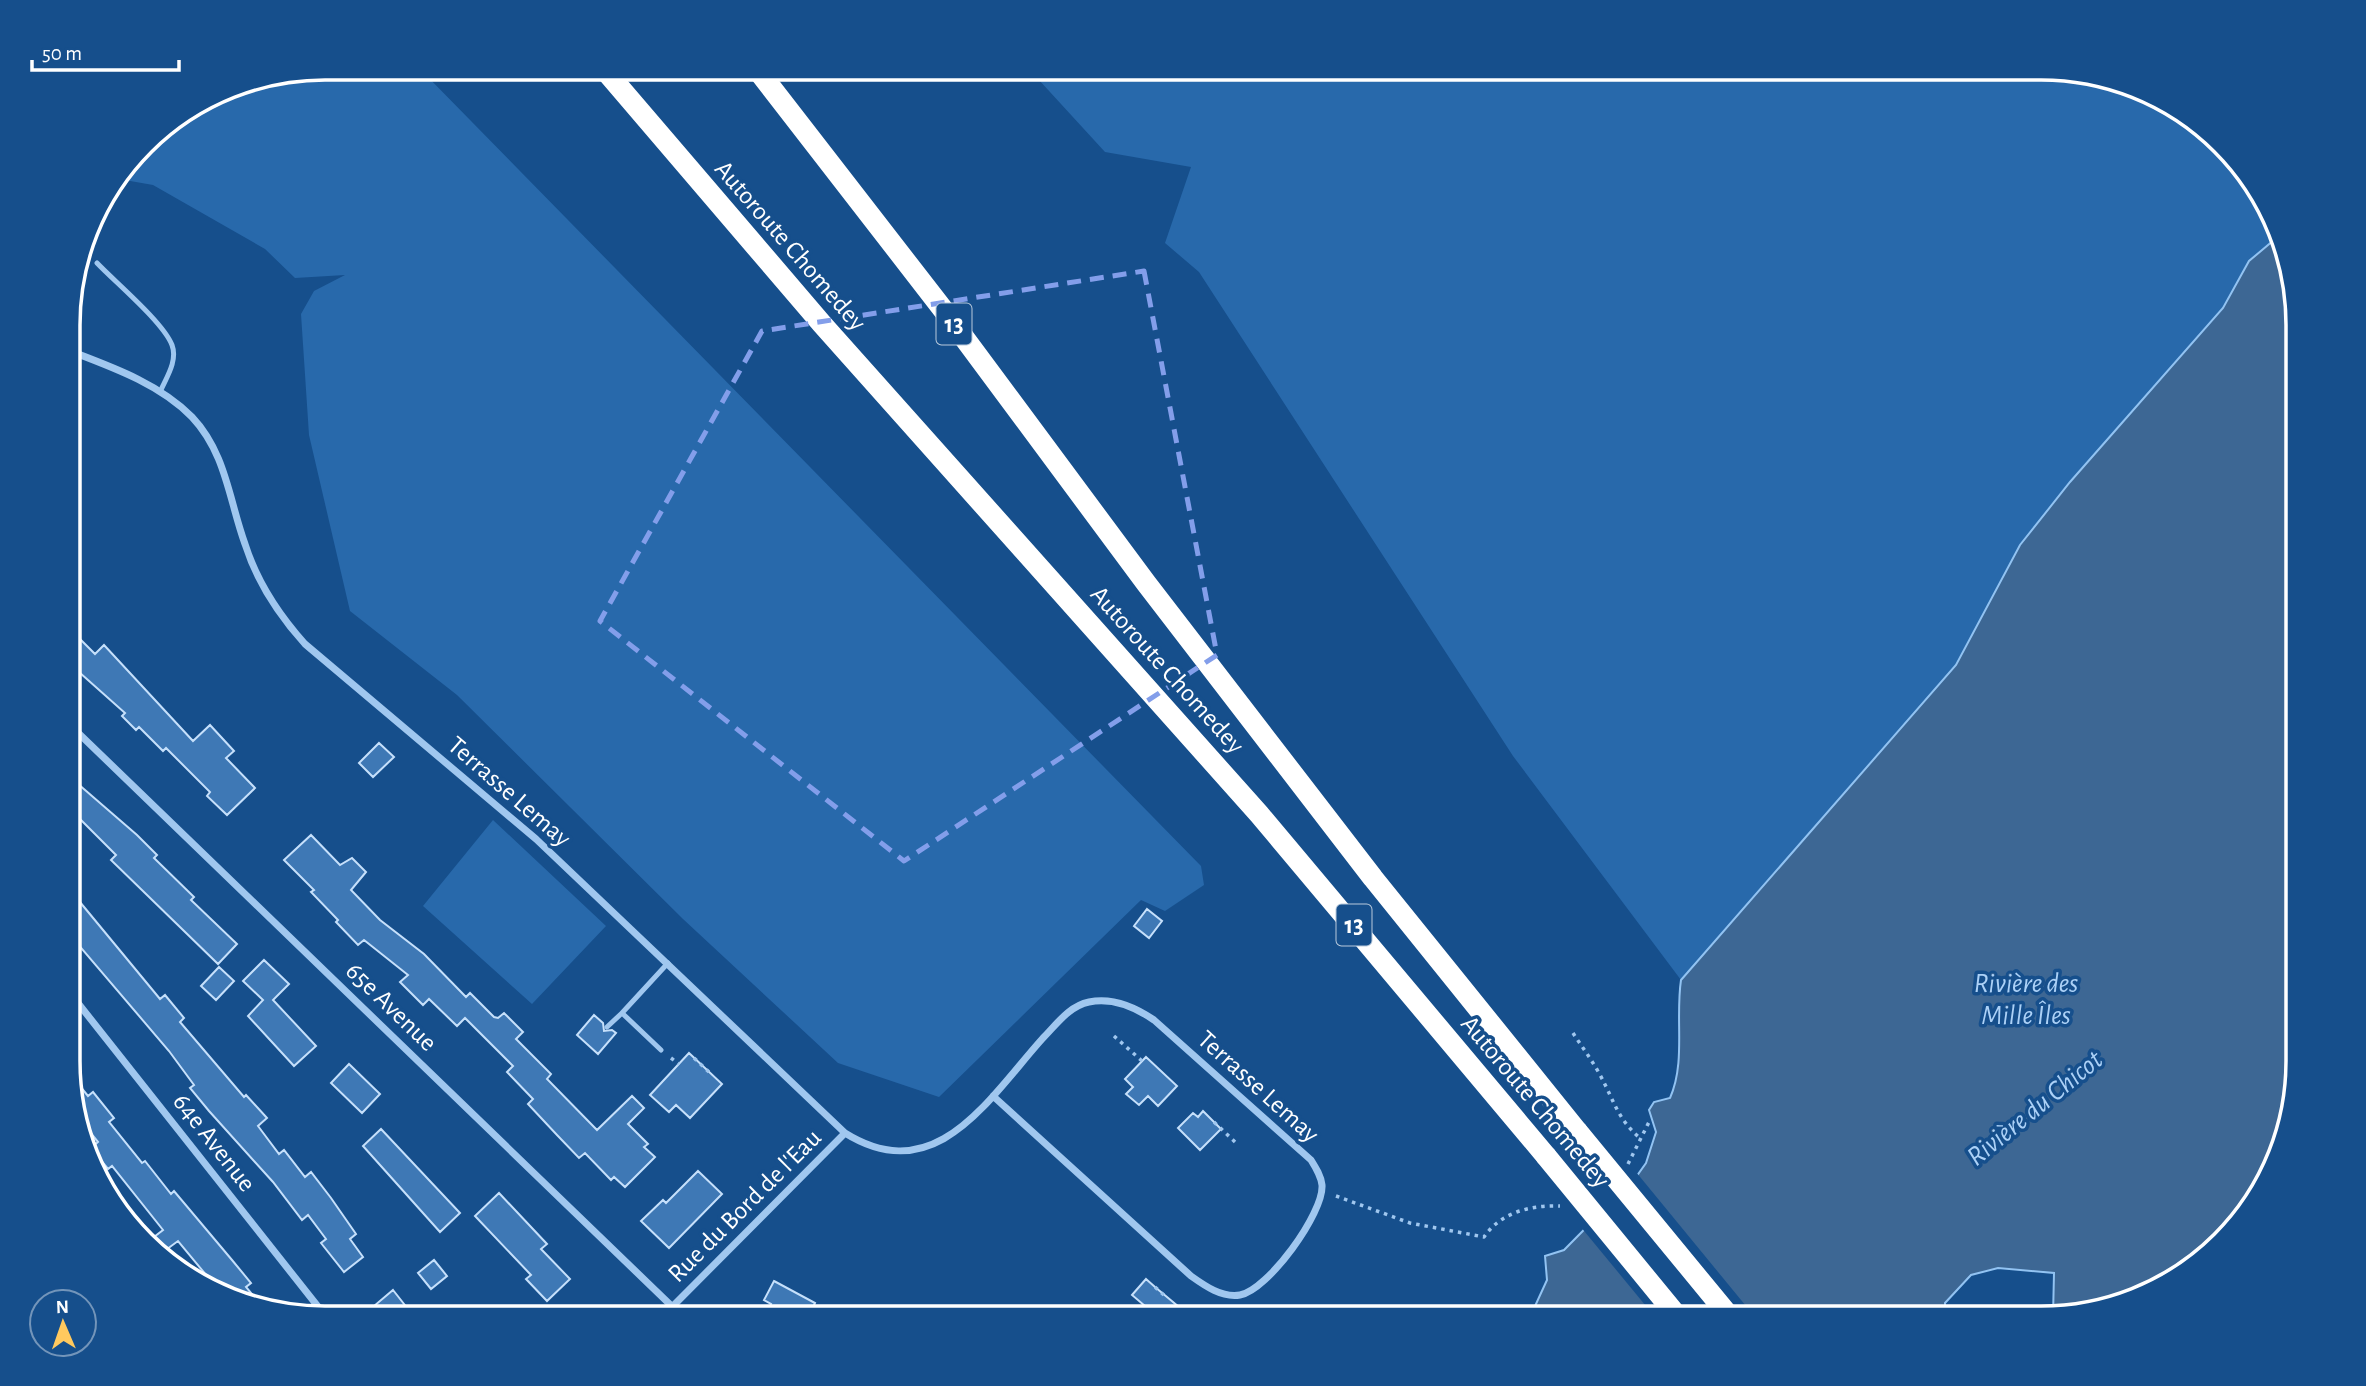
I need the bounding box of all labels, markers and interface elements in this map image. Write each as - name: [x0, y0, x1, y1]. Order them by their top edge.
- scale bar: [32, 28, 178, 72]
- text: 50 m: [42, 43, 82, 64]
- street label: Autoroute Chomedey: [710, 156, 871, 336]
- road number: 13: [936, 304, 972, 344]
- street label: Autoroute Chomedey: [1085, 581, 1249, 759]
- street label: Terrasse Lemay: [443, 732, 576, 852]
- road number: 13: [1336, 904, 1372, 945]
- street label: 65e Avenue: [341, 957, 442, 1056]
- water label: Rivière des Mille Îles: [1974, 970, 2078, 1030]
- street label: Autoroute Chomedey: [1456, 1011, 1615, 1193]
- street label: Terrasse Lemay: [1193, 1026, 1324, 1148]
- water label: Rivière du Chicot: [1962, 1045, 2109, 1172]
- street label: 64e Avenue: [168, 1089, 260, 1197]
- street label: Rue du Bord de l'Eau: [663, 1124, 826, 1287]
- north arrow: [28, 1288, 98, 1358]
- text: N: [56, 1298, 69, 1317]

